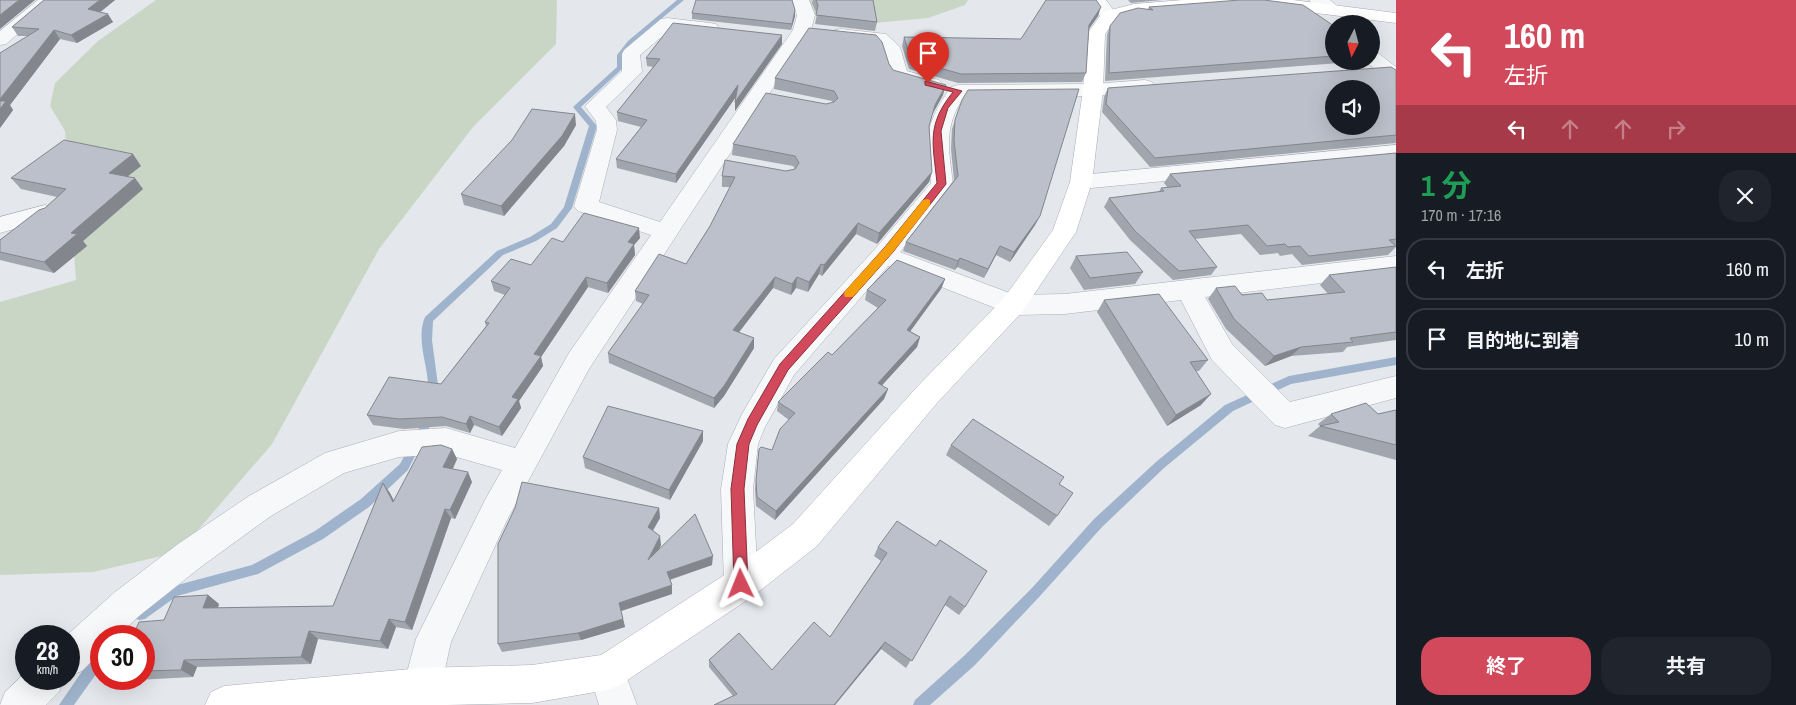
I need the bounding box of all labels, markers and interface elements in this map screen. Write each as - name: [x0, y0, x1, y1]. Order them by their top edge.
- text: 160 m: [1504, 12, 1585, 59]
- north arrow: [1325, 15, 1380, 70]
- map controls: [1325, 15, 1380, 135]
- icon: left: [1421, 20, 1486, 85]
- pin: [907, 32, 949, 83]
- icon: arrive: [914, 39, 942, 67]
- text: 左折: [1504, 60, 1548, 90]
- button: sound: [1325, 80, 1380, 135]
- icon: left: [1503, 115, 1531, 143]
- icon: ahead: [1556, 115, 1584, 143]
- icon: ahead: [1609, 115, 1637, 143]
- icon: right: [1662, 115, 1690, 143]
- text: 1 分: [1421, 165, 1472, 205]
- button: close: [1719, 170, 1771, 222]
- text: 170 m · 17:16: [1421, 204, 1501, 226]
- icon: left: [1423, 255, 1451, 283]
- text: 160 m: [1726, 256, 1769, 282]
- text: 左折: [1466, 257, 1504, 283]
- icon: arrive: [1423, 325, 1451, 353]
- text: 10 m: [1734, 326, 1769, 352]
- text: 目的地に到着: [1466, 327, 1580, 353]
- position arrow: [714, 557, 766, 609]
- speed limit sign: 30: [90, 625, 155, 690]
- text: 28: [36, 634, 59, 668]
- button: 終了: [1421, 637, 1591, 695]
- button: 共有: [1601, 637, 1771, 695]
- text: km/h: [37, 662, 58, 678]

